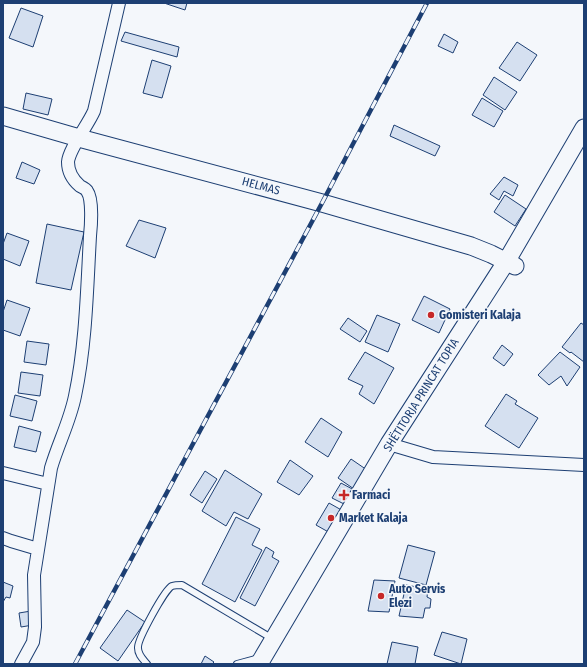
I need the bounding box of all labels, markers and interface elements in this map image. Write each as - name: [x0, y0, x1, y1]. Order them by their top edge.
- street label: HELMAS: [240, 174, 282, 198]
- place label: Gomisteri Kalaja: [439, 308, 521, 322]
- marker: Gomisteri Kalaja: [426, 310, 436, 320]
- street label: SHËTITORJA PRINCAT TOPIA: [380, 335, 462, 454]
- place label: Farmaci: [352, 488, 390, 502]
- marker: Farmaci: [339, 490, 349, 500]
- place label: Market Kalaja: [339, 511, 408, 525]
- marker: Market Kalaja: [326, 513, 336, 523]
- place label: Auto Servis Elezi: [388, 582, 446, 610]
- marker: Auto Servis Elezi: [376, 591, 386, 601]

